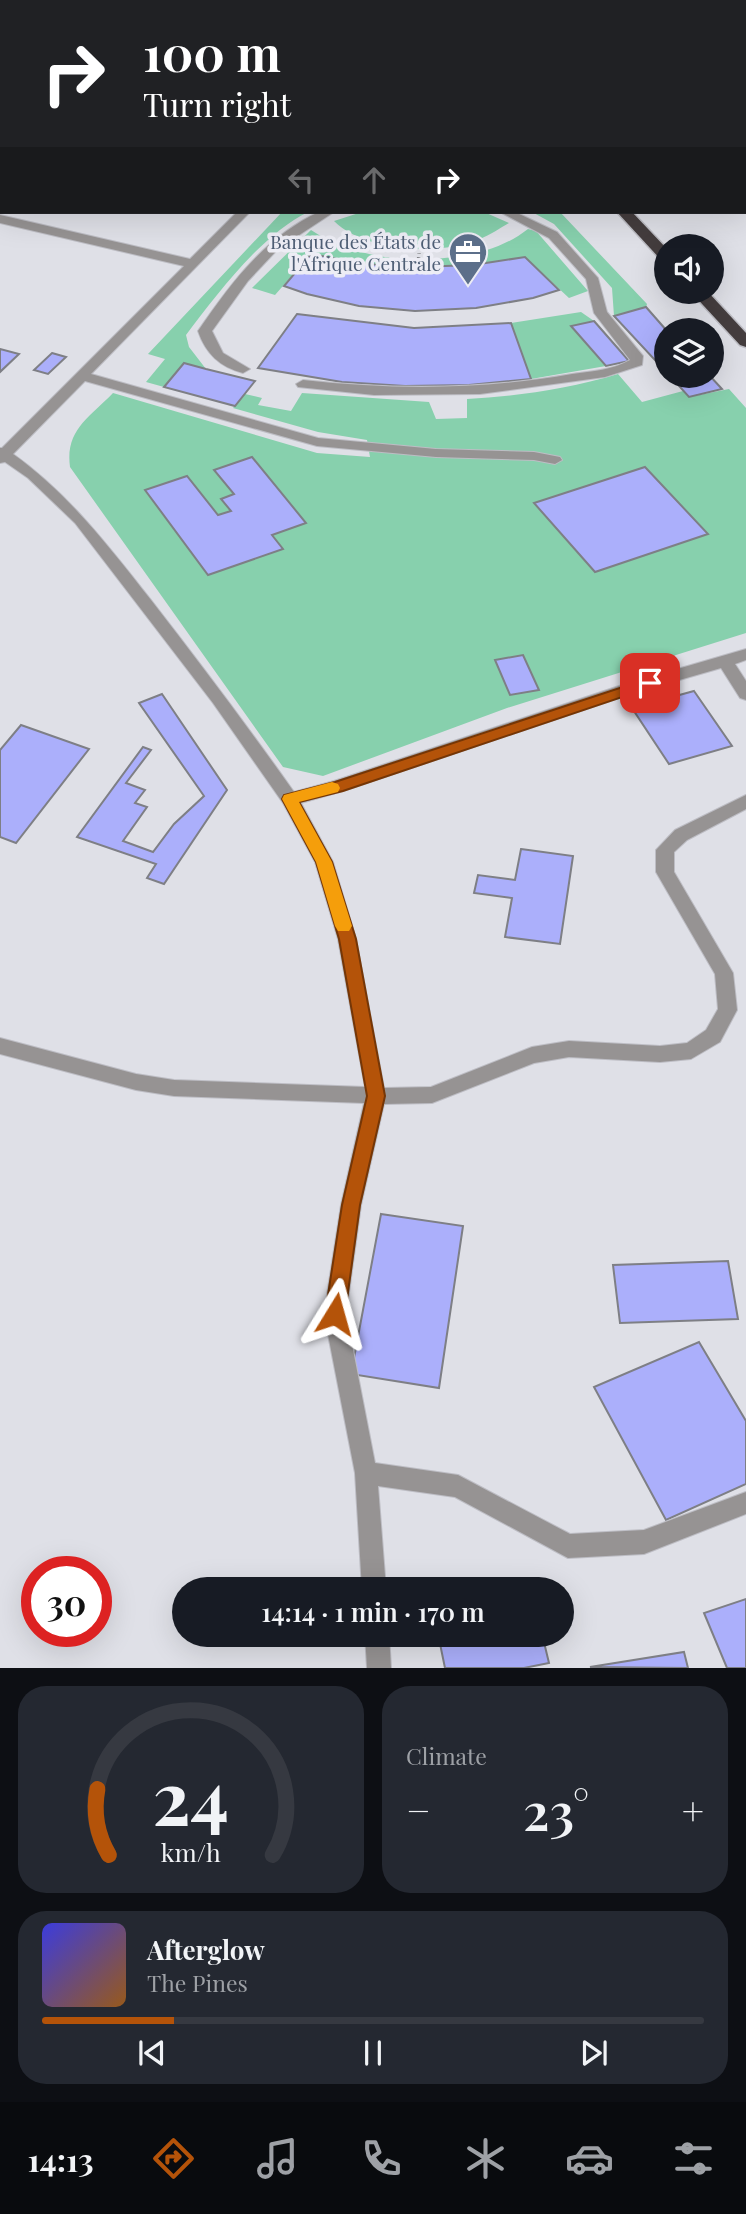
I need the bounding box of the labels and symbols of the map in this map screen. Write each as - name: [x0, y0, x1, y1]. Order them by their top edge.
- place label: Banque des États de l'Afrique Centrale: [270, 228, 441, 276]
- office icon: Banque des États de l'Afrique Centrale: [447, 231, 489, 286]
- pin: [620, 653, 680, 713]
- position arrow: [298, 1277, 372, 1351]
- speed limit sign: 30: [21, 1556, 112, 1647]

